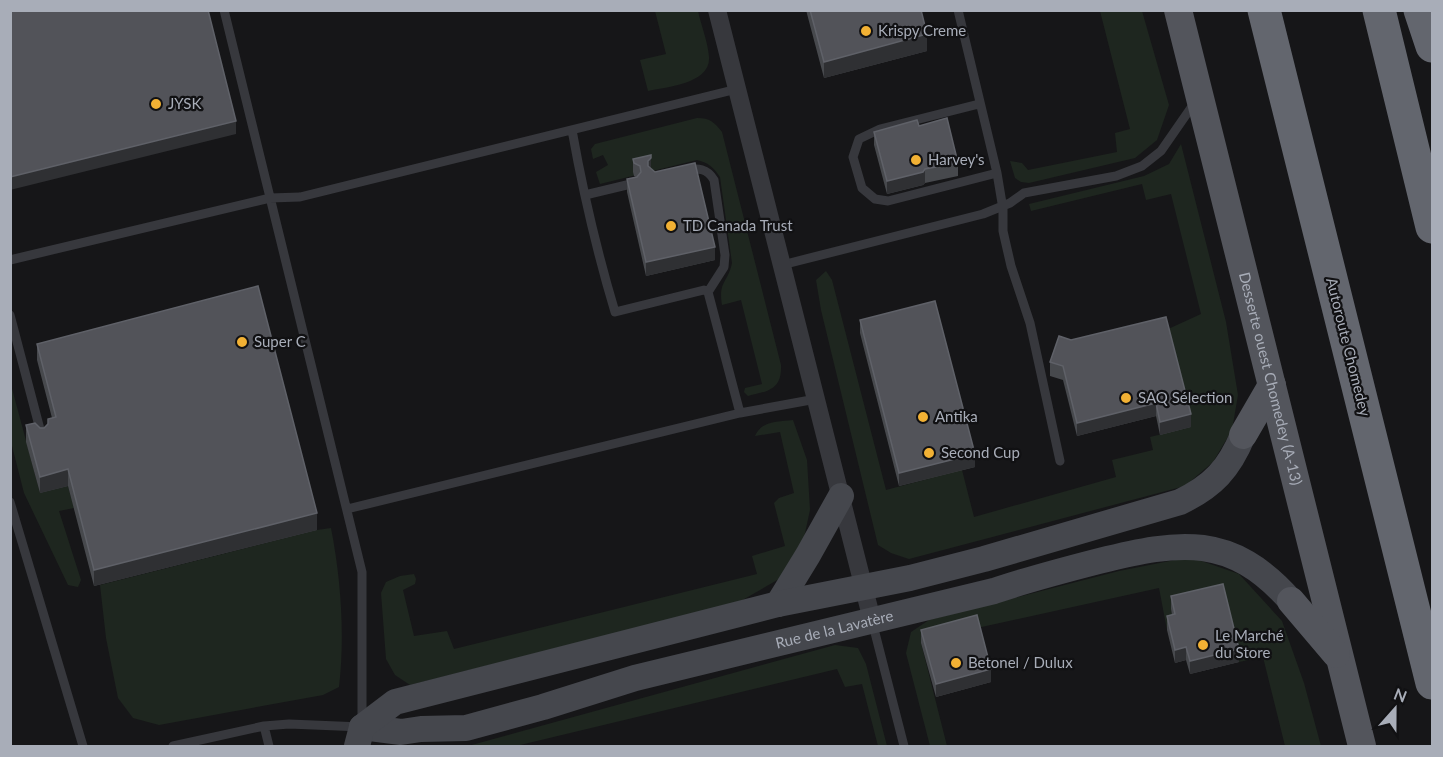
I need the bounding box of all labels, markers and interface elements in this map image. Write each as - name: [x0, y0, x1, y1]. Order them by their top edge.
- place label: Krispy Creme: [878, 21, 966, 39]
- marker: Krispy Creme: [859, 24, 873, 38]
- place label: JYSK: [168, 94, 202, 112]
- marker: JYSK: [149, 97, 163, 111]
- place label: Harvey's: [928, 150, 985, 168]
- marker: Harvey's: [909, 153, 923, 167]
- place label: TD Canada Trust: [683, 216, 793, 234]
- marker: TD Canada Trust: [664, 219, 678, 233]
- street label: Desserte ouest Chomedey (A-13): [1236, 270, 1306, 487]
- street label: Autoroute Chomedey: [1323, 276, 1375, 418]
- place label: Super C: [254, 332, 306, 350]
- marker: Super C: [235, 335, 249, 349]
- place label: SAQ Sélection: [1138, 388, 1232, 406]
- marker: SAQ Sélection: [1119, 391, 1133, 405]
- place label: Antika: [935, 407, 978, 425]
- marker: Antika: [916, 410, 930, 424]
- place label: Second Cup: [941, 443, 1020, 461]
- marker: Second Cup: [922, 446, 936, 460]
- street label: Rue de la Lavatère: [773, 606, 895, 652]
- place label: Le Marché du Store: [1215, 626, 1284, 661]
- marker: Le Marché du Store: [1196, 638, 1210, 652]
- place label: Betonel / Dulux: [968, 653, 1073, 671]
- marker: Betonel / Dulux: [949, 656, 963, 670]
- north arrow: [1365, 679, 1425, 739]
- text: N: [1391, 683, 1410, 706]

